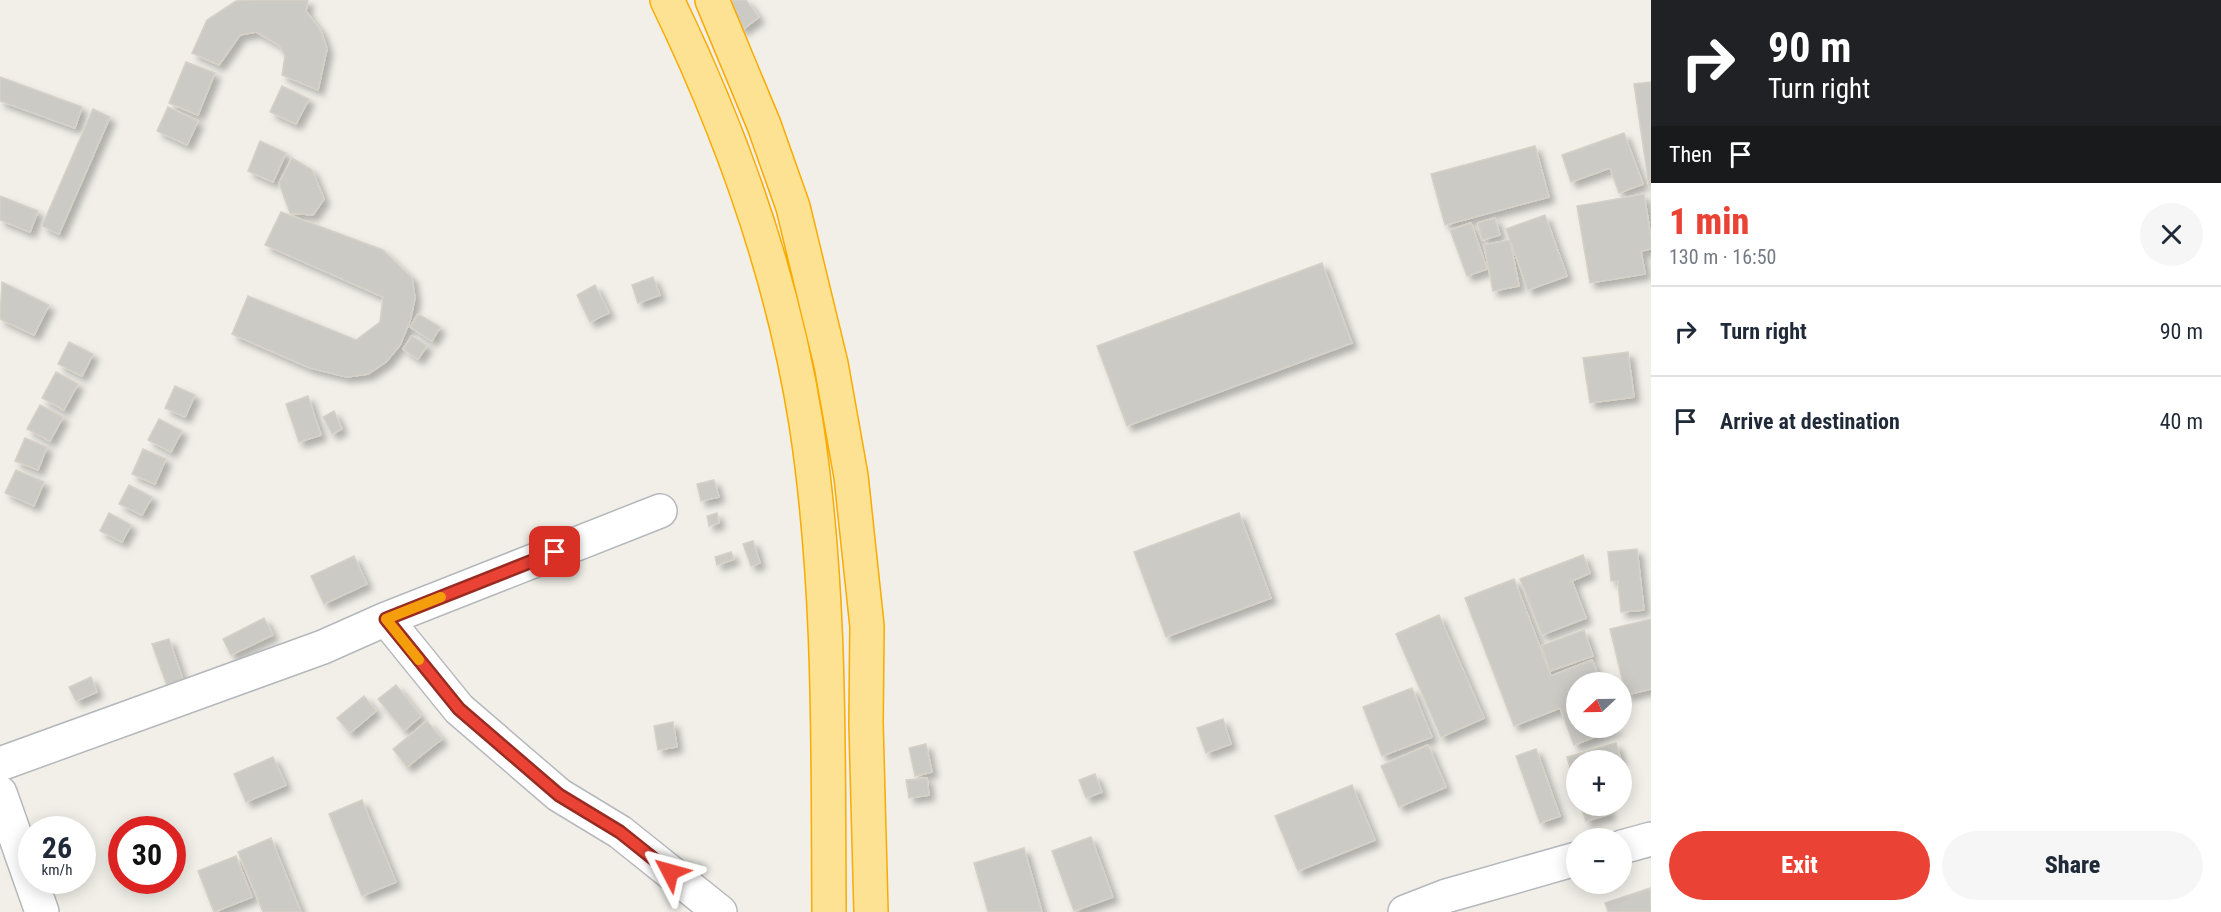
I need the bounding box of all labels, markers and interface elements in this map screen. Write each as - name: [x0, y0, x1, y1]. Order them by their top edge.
- text: 90 m: [1768, 23, 1851, 72]
- icon: right: [1669, 24, 1747, 102]
- text: Turn right: [1768, 73, 1870, 105]
- icon: arrive: [1724, 138, 1757, 171]
- text: Then: [1669, 142, 1712, 167]
- text: 1 min: [1669, 201, 1749, 243]
- button: close: [2140, 203, 2203, 266]
- text: 130 m · 16:50: [1669, 245, 1776, 269]
- icon: right: [1669, 315, 1702, 348]
- text: Turn right: [1720, 319, 1807, 344]
- text: 90 m: [2160, 319, 2203, 344]
- icon: arrive: [1669, 405, 1702, 438]
- text: Arrive at destination: [1720, 409, 1900, 434]
- text: 40 m: [2160, 409, 2203, 434]
- pin: [529, 526, 580, 577]
- icon: arrive: [538, 535, 571, 568]
- north arrow: [1566, 672, 1632, 738]
- map controls: [1566, 672, 1632, 894]
- button: +: [1566, 750, 1632, 816]
- speed limit sign: 30: [108, 816, 186, 894]
- button: −: [1566, 828, 1632, 894]
- text: 26: [42, 830, 72, 865]
- button: Exit: [1669, 831, 1930, 900]
- button: Share: [1942, 831, 2203, 900]
- position arrow: [638, 840, 702, 904]
- text: km/h: [42, 861, 72, 879]

